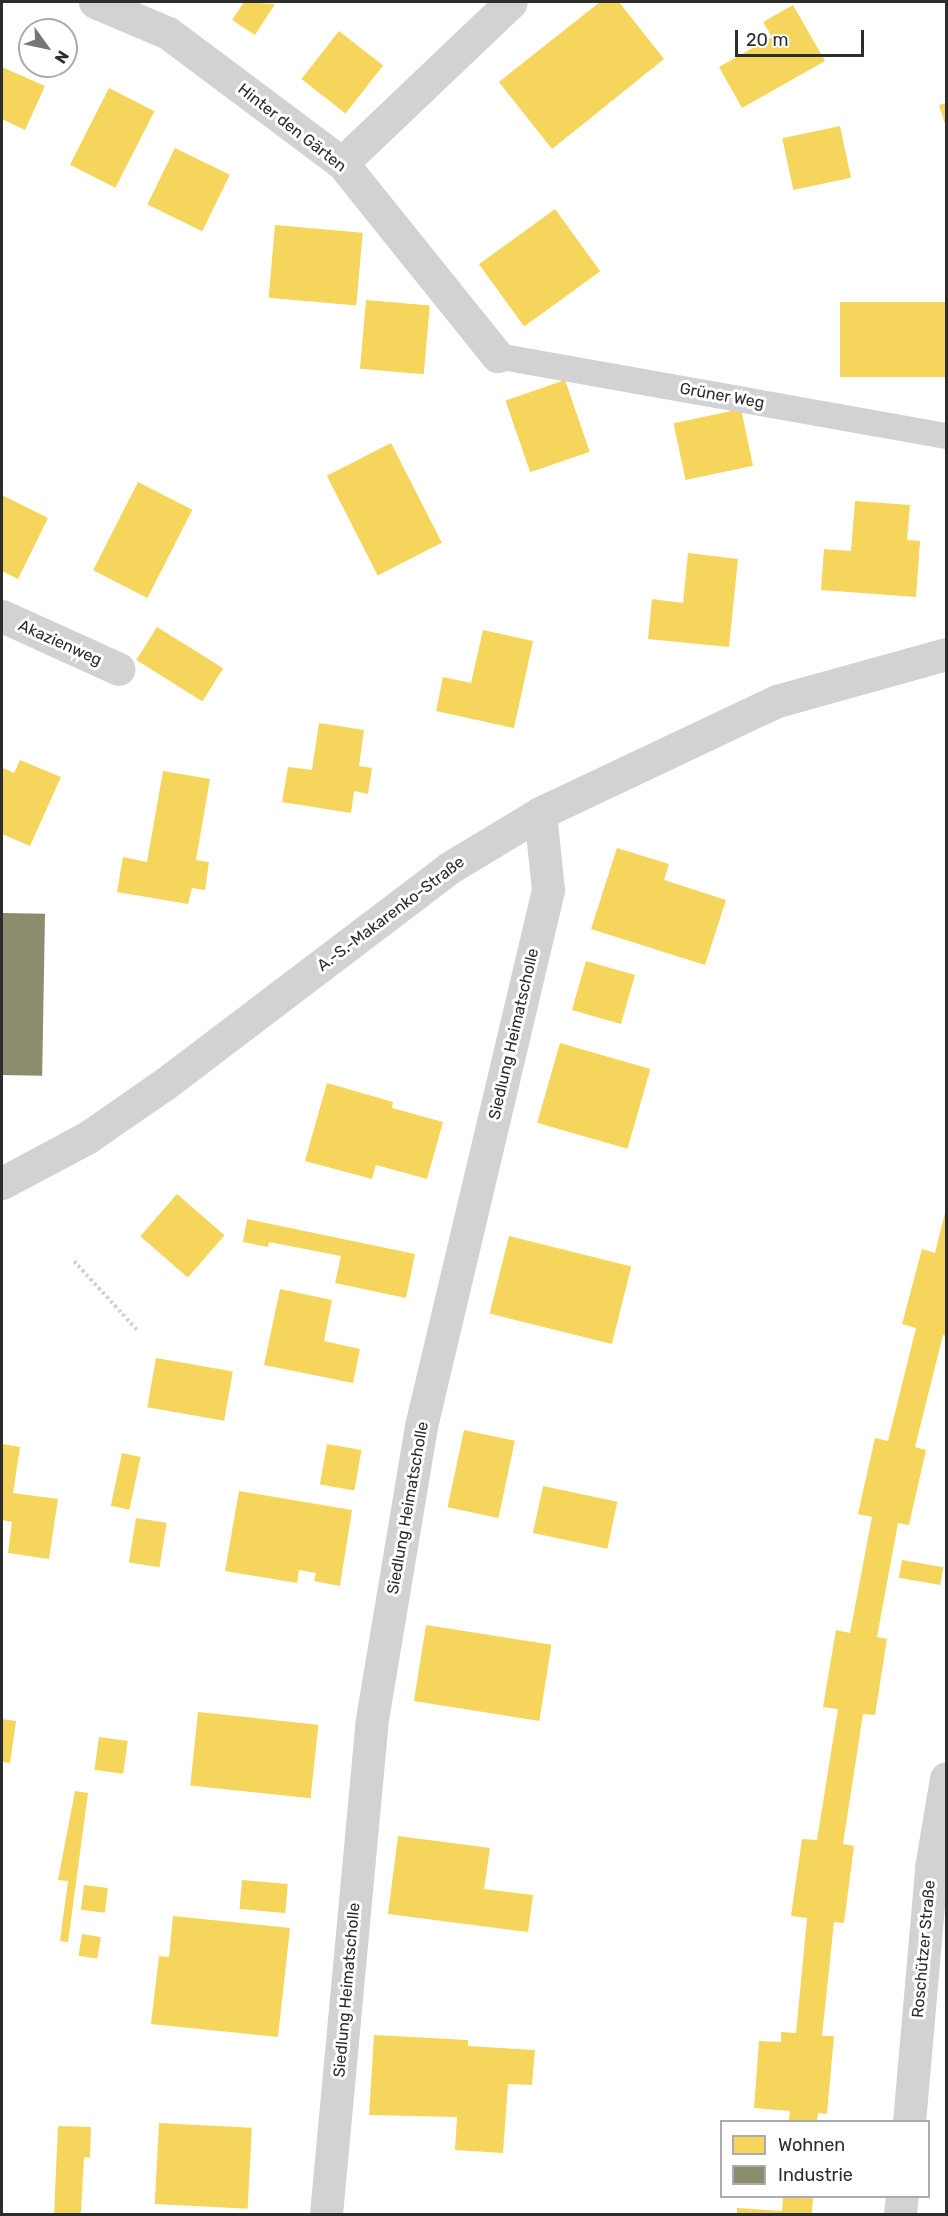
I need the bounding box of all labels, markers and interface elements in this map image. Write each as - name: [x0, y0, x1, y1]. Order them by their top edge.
- north arrow: [18, 18, 78, 78]
- scale bar: [738, 18, 867, 56]
- text: 20 m: [746, 29, 788, 51]
- text: N: [51, 47, 73, 67]
- street label: Hinter den Gärten: [234, 80, 350, 176]
- street label: Grüner Weg: [678, 379, 766, 413]
- street label: Akazienweg: [15, 616, 105, 670]
- street label: A.-S.-Makarenko-Straße: [314, 852, 468, 976]
- street label: Siedlung Heimatscholle: [485, 947, 543, 1121]
- street label: Siedlung Heimatscholle: [383, 1420, 433, 1596]
- street label: Roschützer Straße: [908, 1879, 940, 2019]
- street label: Siedlung Heimatscholle: [330, 1902, 364, 2078]
- legend: [720, 2120, 930, 2198]
- text: Wohnen: [778, 2134, 845, 2156]
- text: Industrie: [778, 2164, 853, 2186]

